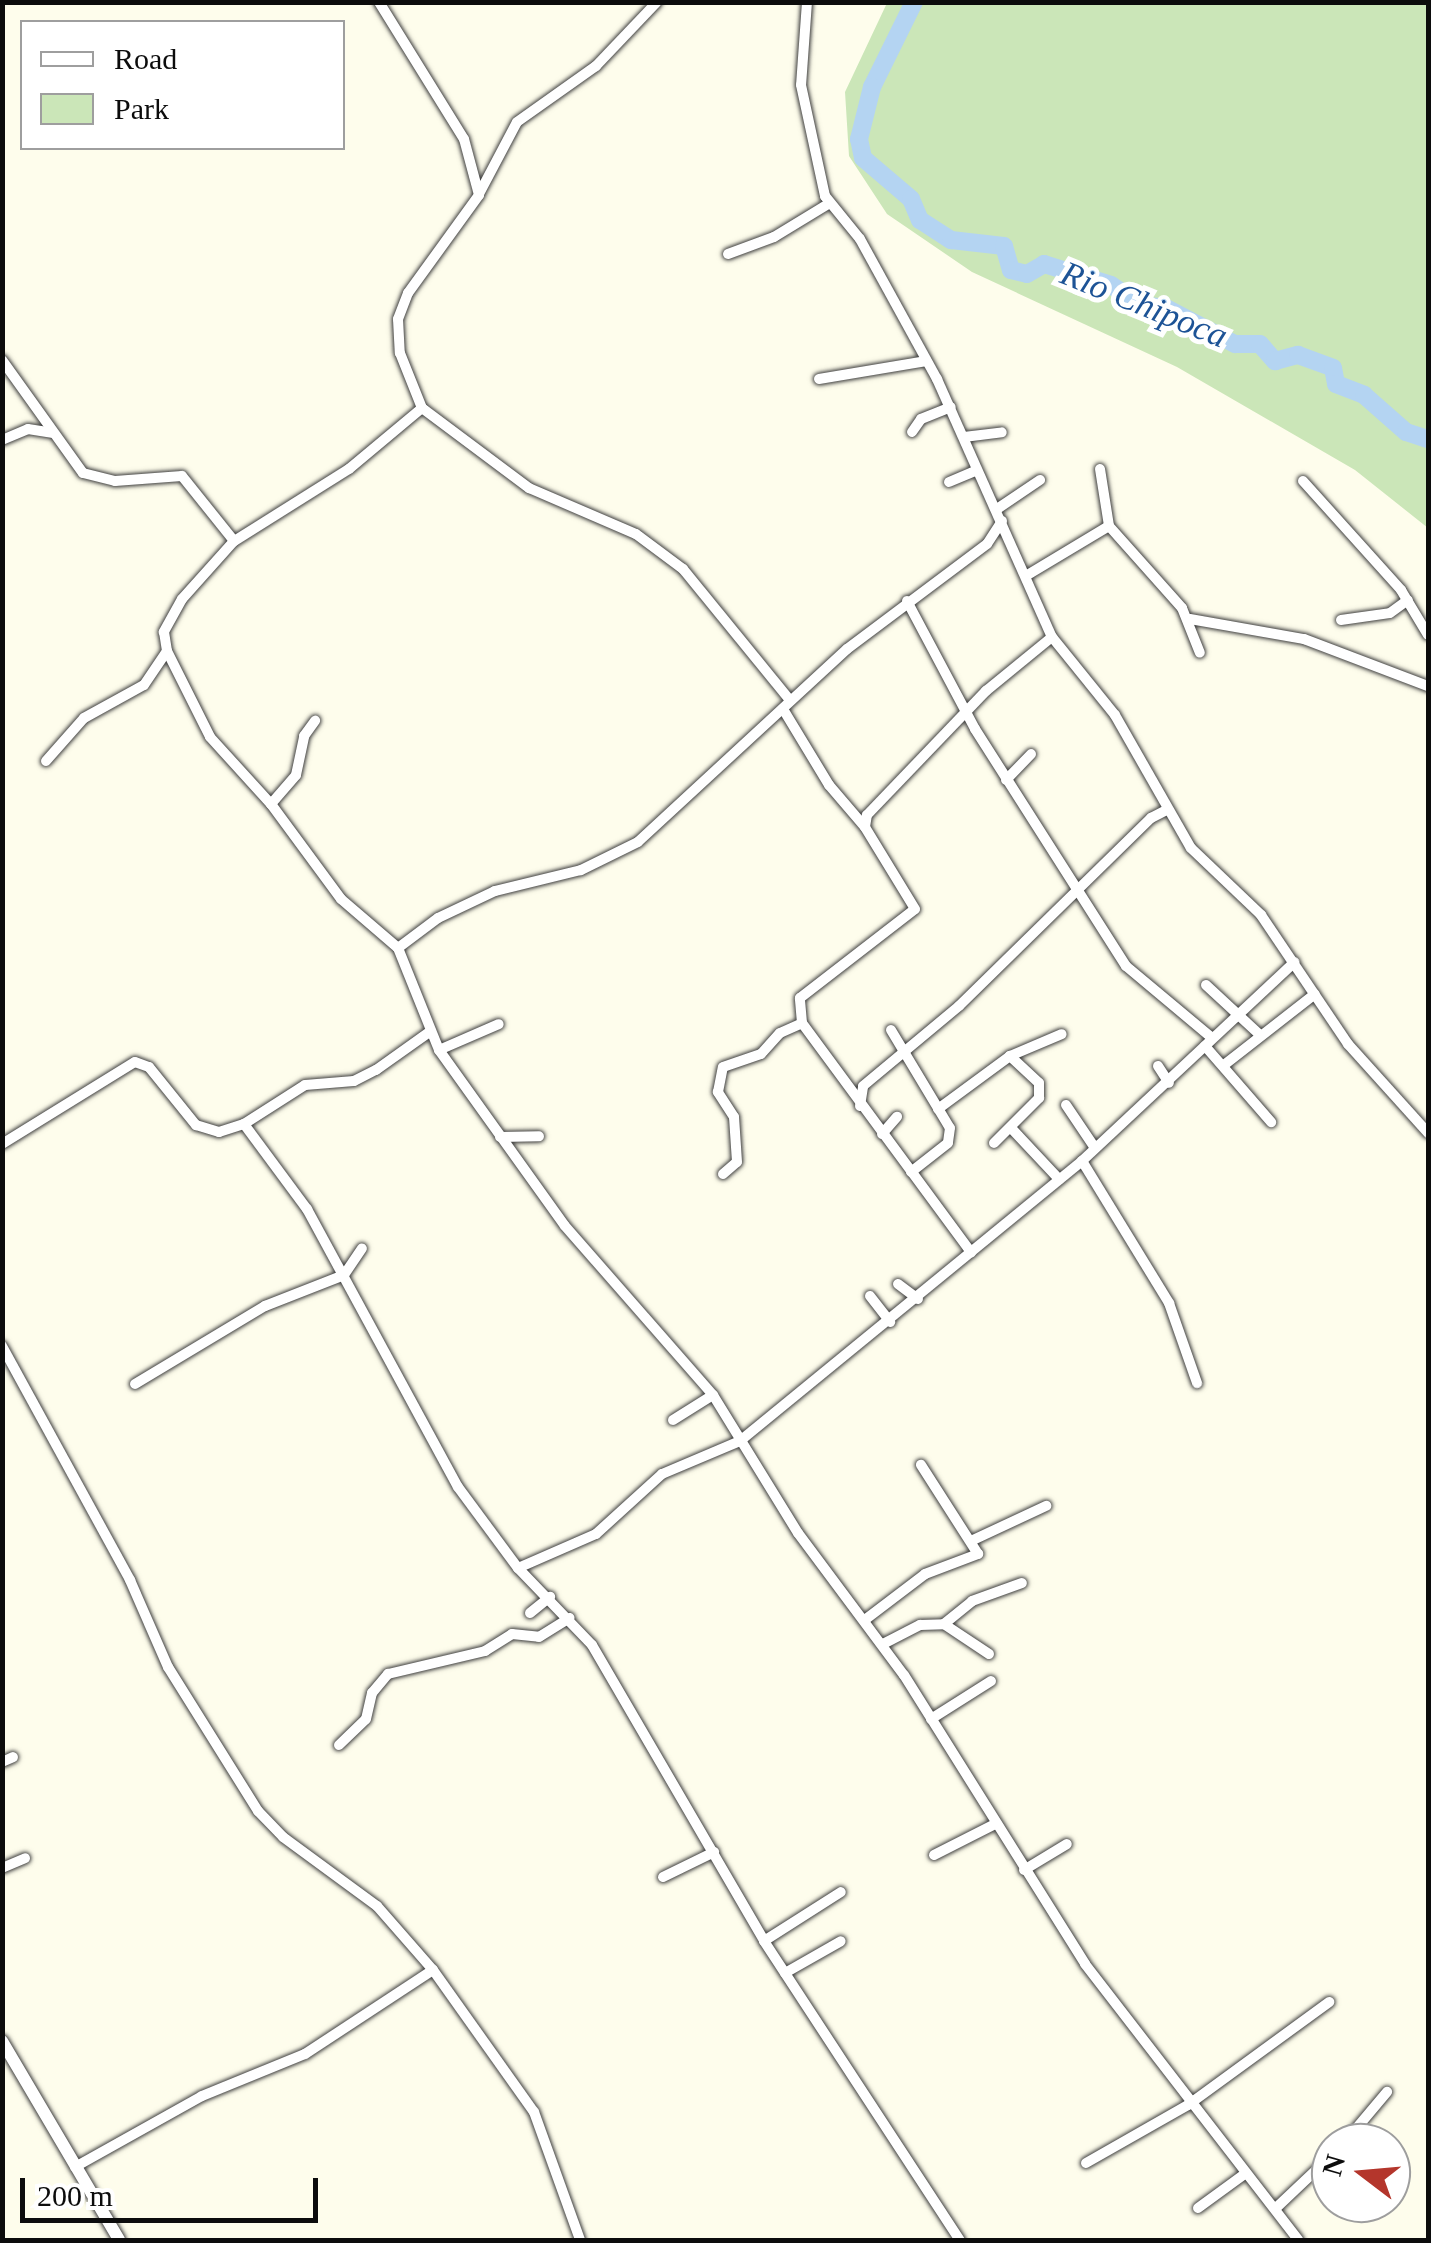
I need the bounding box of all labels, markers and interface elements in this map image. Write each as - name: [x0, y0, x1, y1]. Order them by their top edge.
- legend: [20, 20, 345, 150]
- text: Road: [114, 42, 177, 75]
- text: Park: [114, 92, 169, 125]
- water label: Rio Chipoca: [1055, 253, 1233, 357]
- north arrow: [1311, 2123, 1411, 2223]
- text: N: [1316, 2151, 1351, 2179]
- scale bar: [25, 2158, 322, 2220]
- text: 200 m: [37, 2179, 113, 2212]

